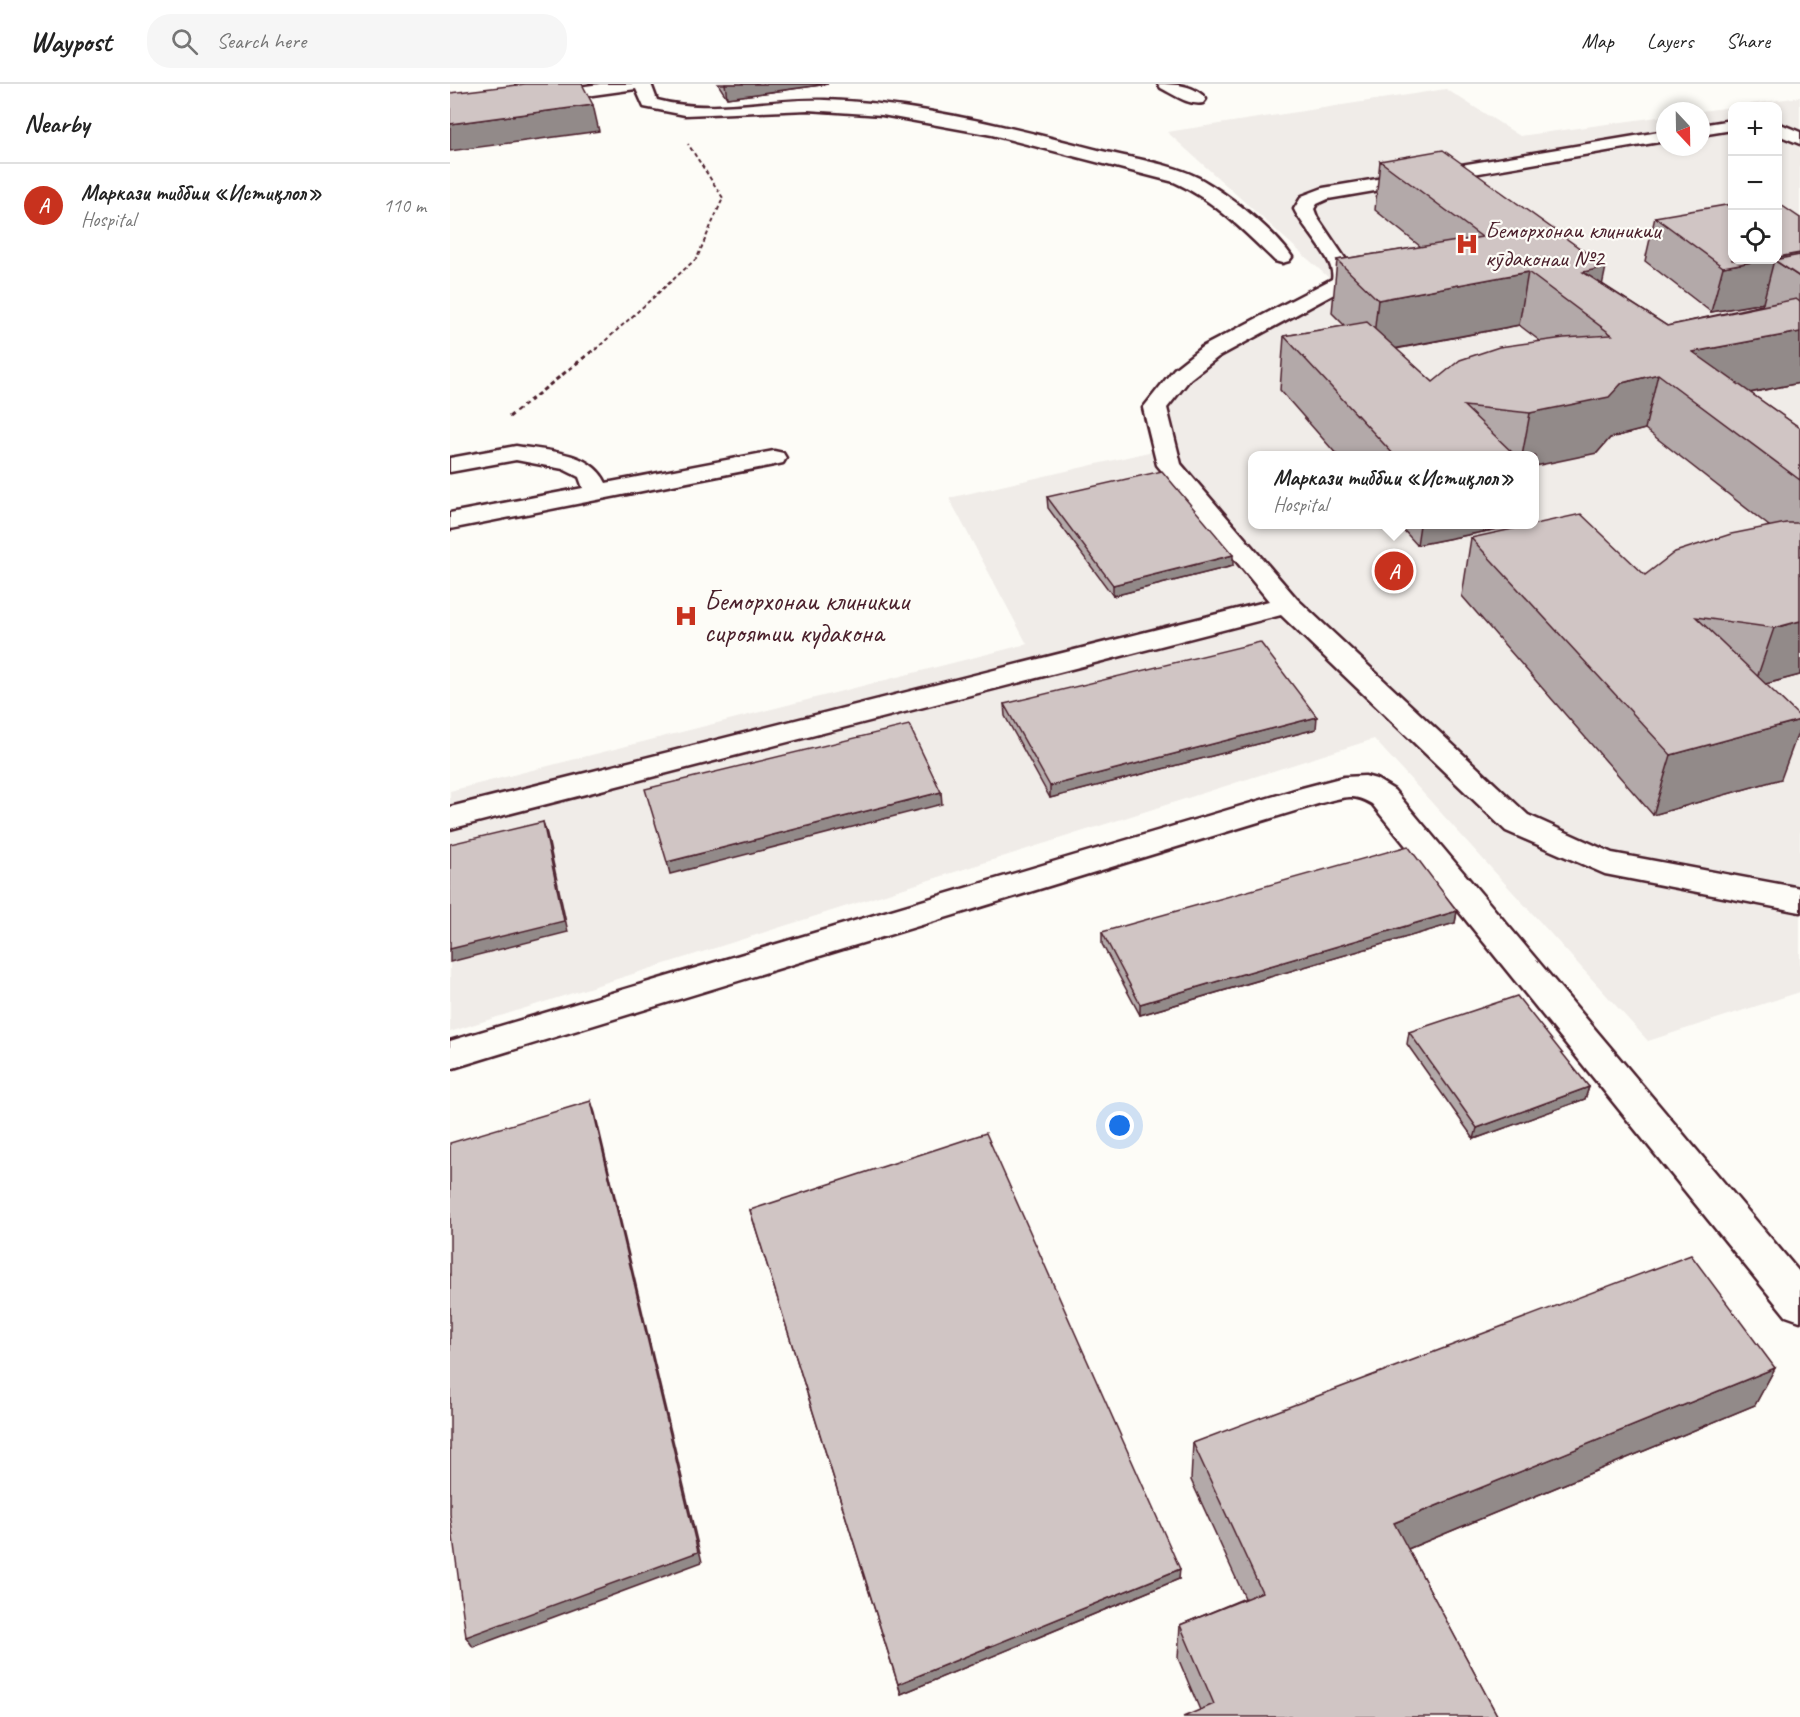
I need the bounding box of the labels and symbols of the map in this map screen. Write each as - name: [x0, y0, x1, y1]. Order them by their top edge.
- north arrow: [1656, 102, 1710, 156]
- place label: Беморхонаи клиникии кӯдаконаи №2: [1485, 215, 1663, 273]
- hospital icon: Беморхонаи клиникии кӯдаконаи №2: [1454, 231, 1480, 257]
- pin: A: [1374, 548, 1414, 594]
- place label: Беморхонаи клиникии сироятии кудакона: [704, 583, 912, 650]
- hospital icon: Беморхонаи клиникии сироятии кудакона: [673, 603, 699, 629]
- your location: [1105, 1111, 1134, 1140]

